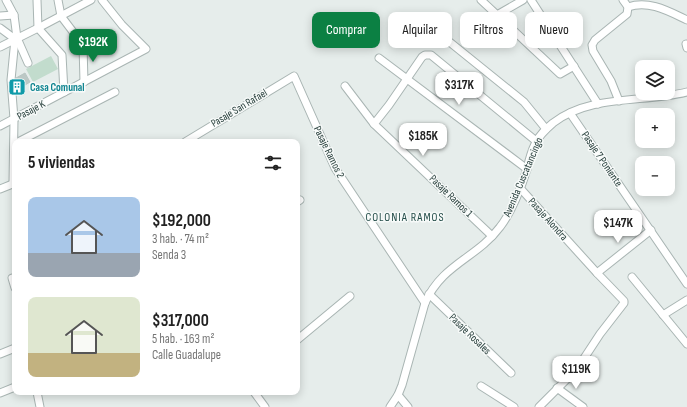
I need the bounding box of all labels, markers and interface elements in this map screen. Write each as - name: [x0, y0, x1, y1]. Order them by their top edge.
- chip: Comprar: [312, 12, 380, 48]
- chip: Alquilar: [388, 12, 452, 48]
- chip: Filtros: [460, 12, 517, 48]
- chip: Nuevo: [525, 12, 583, 48]
- pin: $192K: [65, 29, 121, 63]
- text: $192K: [78, 34, 108, 50]
- map controls: [635, 60, 675, 196]
- button: layers: [635, 60, 675, 100]
- pin: $317K: [431, 72, 487, 106]
- building icon: Casa Comunal: [7, 77, 27, 97]
- text: $317K: [444, 77, 474, 93]
- place label: Casa Comunal: [30, 81, 85, 94]
- street label: Pasaje San Rafael: [208, 86, 270, 130]
- street label: Pasaje K: [15, 97, 47, 123]
- button: +: [635, 108, 675, 148]
- pin: $185K: [395, 123, 451, 157]
- street label: Pasaje Ramos 2: [311, 124, 347, 180]
- text: $185K: [408, 128, 438, 144]
- street label: Pasaje 7 Poniente: [579, 129, 625, 189]
- street label: Avenida Cuscatancingo: [500, 135, 546, 220]
- icon: filters: [262, 152, 284, 174]
- text: 5 viviendas: [28, 153, 95, 173]
- button: −: [635, 156, 675, 196]
- street label: Pasaje Ramos 1: [427, 172, 476, 220]
- street label: Pasaje Alondra: [525, 195, 571, 243]
- district label: COLONIA RAMOS: [365, 210, 445, 225]
- pin: $147K: [590, 210, 646, 244]
- text: $192,000: [152, 211, 211, 231]
- icon: home: [60, 213, 108, 261]
- text: $147K: [603, 215, 633, 231]
- text: 3 hab. · 74 m²: [152, 231, 209, 247]
- text: Senda 3: [152, 247, 186, 263]
- text: $317,000: [152, 311, 209, 331]
- street label: Pasaje Rosales: [446, 311, 494, 357]
- icon: home: [60, 313, 108, 361]
- text: 5 hab. · 163 m²: [152, 331, 214, 347]
- text: Calle Guadalupe: [152, 347, 221, 363]
- pin: $119K: [548, 356, 604, 390]
- text: $119K: [561, 361, 591, 377]

